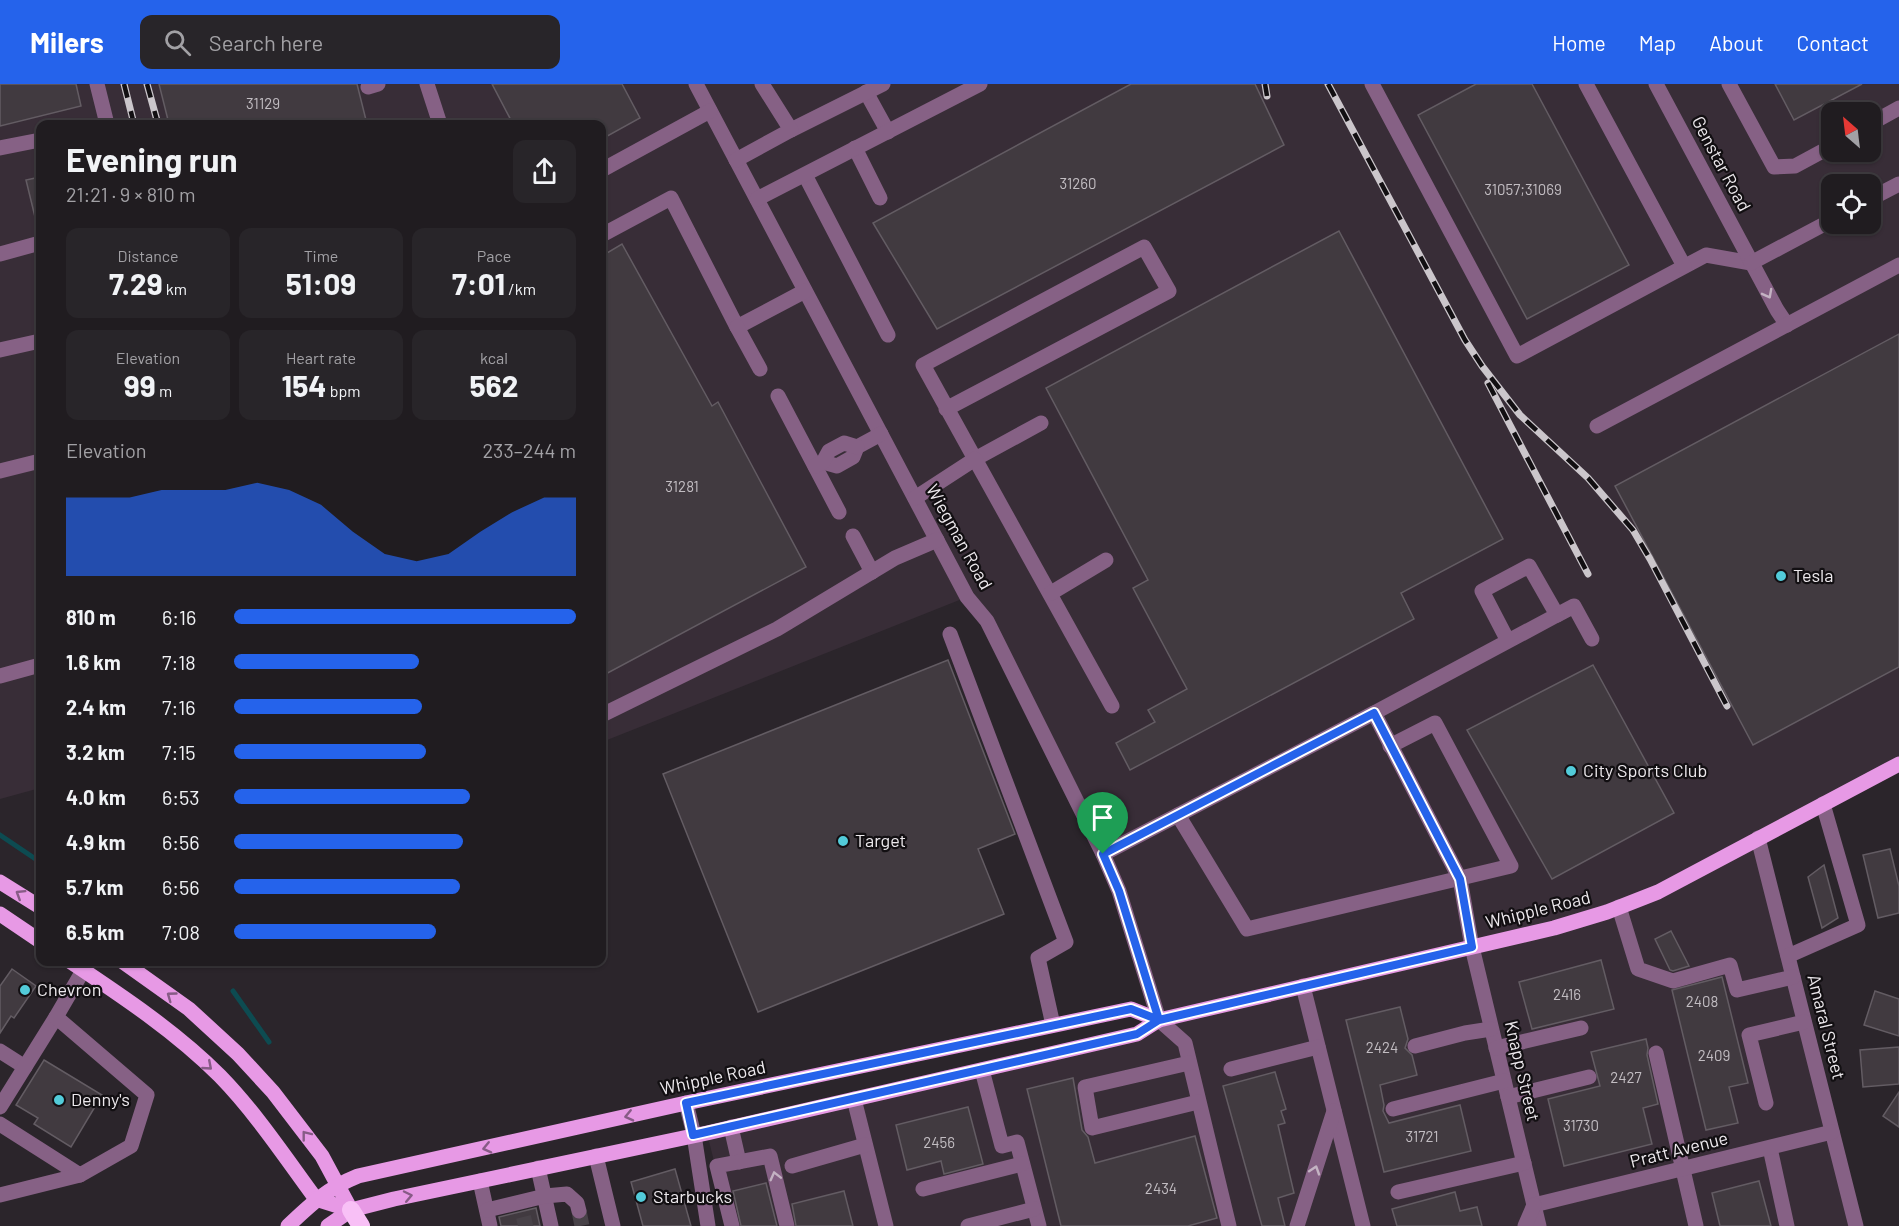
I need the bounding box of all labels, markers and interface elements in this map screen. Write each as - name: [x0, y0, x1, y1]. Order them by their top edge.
- search box: [140, 15, 560, 69]
- text: Milers: [30, 25, 104, 59]
- icon: search: [161, 26, 194, 59]
- text: Search here: [209, 29, 323, 55]
- text: Home: [1552, 30, 1606, 55]
- text: Map: [1639, 30, 1676, 55]
- text: About: [1709, 30, 1764, 55]
- text: Contact: [1797, 30, 1869, 55]
- house number: 31129: [246, 94, 280, 112]
- north arrow: [1821, 102, 1881, 162]
- map controls: [1821, 102, 1881, 234]
- street label: Genstar Road: [1688, 112, 1756, 215]
- text: Evening run: [66, 139, 238, 179]
- button: share: [513, 140, 576, 203]
- house number: 31260: [1059, 174, 1097, 192]
- button: locate: [1821, 174, 1881, 234]
- house number: 31057;31069: [1484, 180, 1562, 198]
- text: 21:21 · 9 × 810 m: [66, 182, 195, 206]
- text: Distance: [118, 246, 178, 265]
- text: Time: [304, 246, 338, 265]
- text: Pace: [477, 246, 511, 265]
- text: 7.29: [109, 265, 163, 301]
- text: 51:09: [286, 265, 356, 301]
- text: 7:01: [452, 265, 505, 301]
- text: km: [163, 279, 187, 298]
- text: /km: [505, 279, 536, 298]
- one-way arrow: [1761, 288, 1772, 299]
- text: Elevation: [116, 348, 180, 367]
- text: Heart rate: [286, 348, 356, 367]
- text: kcal: [480, 348, 508, 367]
- text: 99: [124, 367, 156, 403]
- text: 154: [282, 367, 326, 403]
- text: 562: [469, 367, 519, 403]
- text: m: [156, 381, 172, 400]
- text: bpm: [326, 381, 360, 400]
- text: Elevation: [66, 438, 147, 462]
- text: 233–244 m: [483, 438, 576, 462]
- house number: 31281: [665, 477, 699, 495]
- street label: Wiegman Road: [922, 480, 998, 593]
- place label: Tesla: [1793, 564, 1833, 586]
- marker: Tesla: [1774, 569, 1788, 583]
- text: 810 m: [66, 605, 116, 629]
- text: 6:16: [162, 605, 196, 629]
- text: 1.6 km: [66, 650, 121, 674]
- text: 7:18: [162, 650, 196, 674]
- text: 2.4 km: [66, 695, 126, 719]
- text: 7:16: [162, 695, 196, 719]
- text: 3.2 km: [66, 740, 125, 764]
- text: 7:15: [162, 740, 196, 764]
- place label: City Sports Club: [1583, 759, 1707, 781]
- marker: City Sports Club: [1564, 764, 1578, 778]
- text: 4.0 km: [66, 785, 126, 809]
- text: 6:53: [162, 785, 200, 809]
- pin: [1077, 792, 1128, 854]
- icon: arrive: [1086, 801, 1119, 834]
- place label: Target: [855, 829, 906, 851]
- text: 4.9 km: [66, 830, 125, 854]
- text: 6:56: [162, 830, 200, 854]
- marker: Target: [836, 834, 850, 848]
- text: 5.7 km: [66, 875, 123, 899]
- text: 6:56: [162, 875, 200, 899]
- street label: Whipple Road: [1483, 885, 1592, 933]
- one-way arrow: [16, 890, 26, 902]
- text: 6.5 km: [66, 920, 124, 944]
- text: 7:08: [162, 920, 200, 944]
- street label: Amaral Street: [1803, 972, 1851, 1082]
- place label: Chevron: [37, 978, 101, 1000]
- marker: Chevron: [18, 983, 32, 997]
- house number: 2416: [1553, 985, 1581, 1003]
- one-way arrow: [166, 992, 177, 1003]
- house number: 2408: [1686, 992, 1718, 1010]
- street label: Knapp Street: [1501, 1018, 1545, 1123]
- house number: 2424: [1366, 1038, 1398, 1056]
- house number: 2409: [1698, 1046, 1730, 1064]
- street label: Whipple Road: [658, 1055, 767, 1099]
- one-way arrow: [201, 1059, 212, 1070]
- house number: 2427: [1610, 1068, 1642, 1086]
- place label: Denny's: [71, 1088, 130, 1110]
- marker: Denny's: [52, 1093, 66, 1107]
- one-way arrow: [625, 1109, 635, 1122]
- house number: 31730: [1563, 1116, 1599, 1134]
- street label: Pratt Avenue: [1627, 1126, 1730, 1172]
- house number: 31721: [1405, 1127, 1439, 1145]
- one-way arrow: [303, 1131, 314, 1142]
- house number: 2456: [923, 1133, 955, 1151]
- one-way arrow: [482, 1141, 492, 1154]
- one-way arrow: [1307, 1165, 1320, 1176]
- one-way arrow: [769, 1171, 782, 1181]
- house number: 2434: [1145, 1179, 1177, 1197]
- place label: Starbucks: [653, 1185, 732, 1207]
- one-way arrow: [402, 1190, 412, 1203]
- marker: Starbucks: [634, 1190, 648, 1204]

